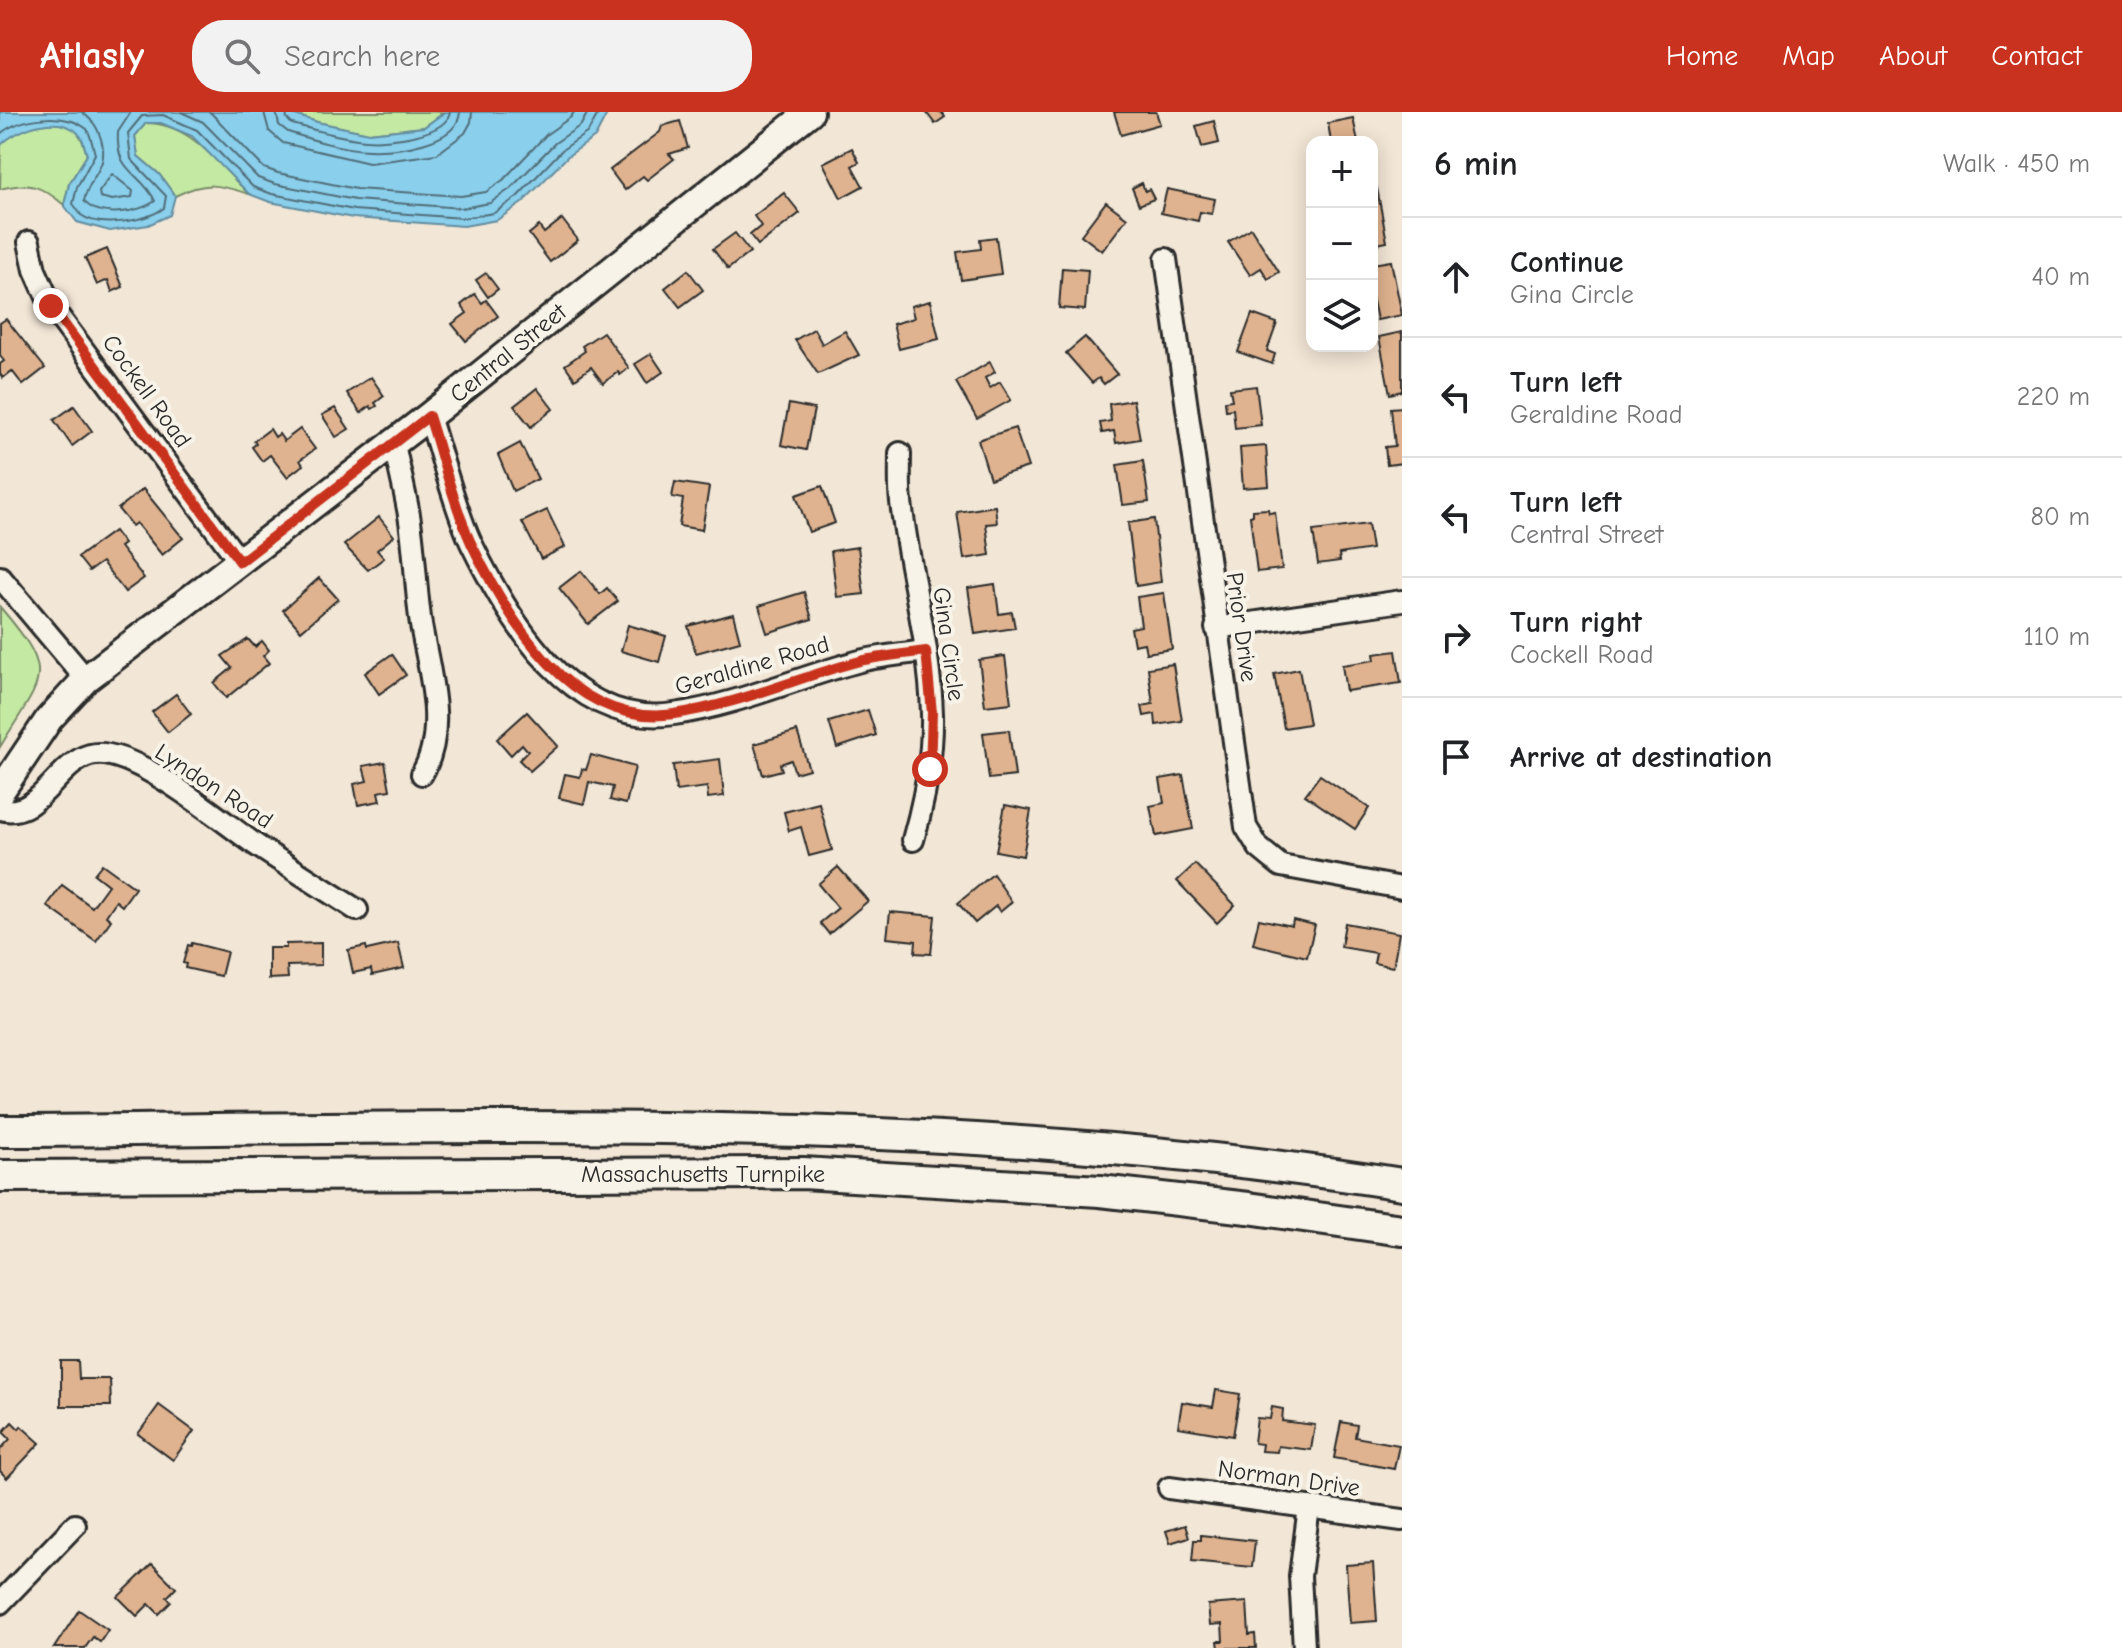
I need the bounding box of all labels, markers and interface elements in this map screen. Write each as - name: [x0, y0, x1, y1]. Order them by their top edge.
- search box: [192, 20, 752, 92]
- text: Atlasly: [40, 34, 144, 78]
- icon: search: [220, 34, 264, 78]
- text: Search here: [284, 39, 440, 74]
- text: Home: [1666, 40, 1738, 72]
- text: Map: [1782, 40, 1835, 72]
- text: About: [1879, 40, 1947, 72]
- text: Contact: [1991, 40, 2082, 72]
- map controls: [1306, 136, 1378, 352]
- button: +: [1306, 136, 1378, 208]
- text: 6 min: [1434, 144, 1518, 184]
- text: Walk · 450 m: [1943, 149, 2090, 179]
- button: −: [1306, 208, 1378, 280]
- text: Continue: [1510, 245, 1624, 280]
- icon: ahead: [1434, 255, 1478, 299]
- text: 40 m: [2031, 262, 2090, 292]
- button: layers: [1306, 280, 1378, 352]
- text: Gina Circle: [1510, 280, 1634, 310]
- route end: [33, 288, 69, 324]
- street label: Central Street: [444, 297, 573, 408]
- street label: Cockell Road: [97, 329, 197, 453]
- text: Turn left: [1510, 365, 1622, 400]
- icon: left: [1434, 375, 1478, 419]
- text: 220 m: [2017, 382, 2090, 412]
- text: Geraldine Road: [1510, 400, 1682, 430]
- text: Turn left: [1510, 485, 1622, 520]
- icon: left: [1434, 495, 1478, 539]
- text: 80 m: [2031, 502, 2090, 532]
- text: Central Street: [1510, 520, 1664, 550]
- street label: Prior Drive: [1220, 570, 1264, 684]
- street label: Gina Circle: [927, 586, 971, 702]
- text: Turn right: [1510, 605, 1642, 640]
- icon: right: [1434, 615, 1478, 659]
- text: 110 m: [2023, 622, 2090, 652]
- street label: Geraldine Road: [672, 630, 832, 700]
- text: Cockell Road: [1510, 640, 1654, 670]
- icon: arrive: [1434, 735, 1478, 779]
- street label: Lyndon Road: [150, 738, 278, 834]
- text: Arrive at destination: [1510, 740, 1772, 775]
- route start: [912, 751, 948, 787]
- street label: Massachusetts Turnpike: [581, 1160, 825, 1188]
- street label: Norman Drive: [1216, 1454, 1362, 1502]

